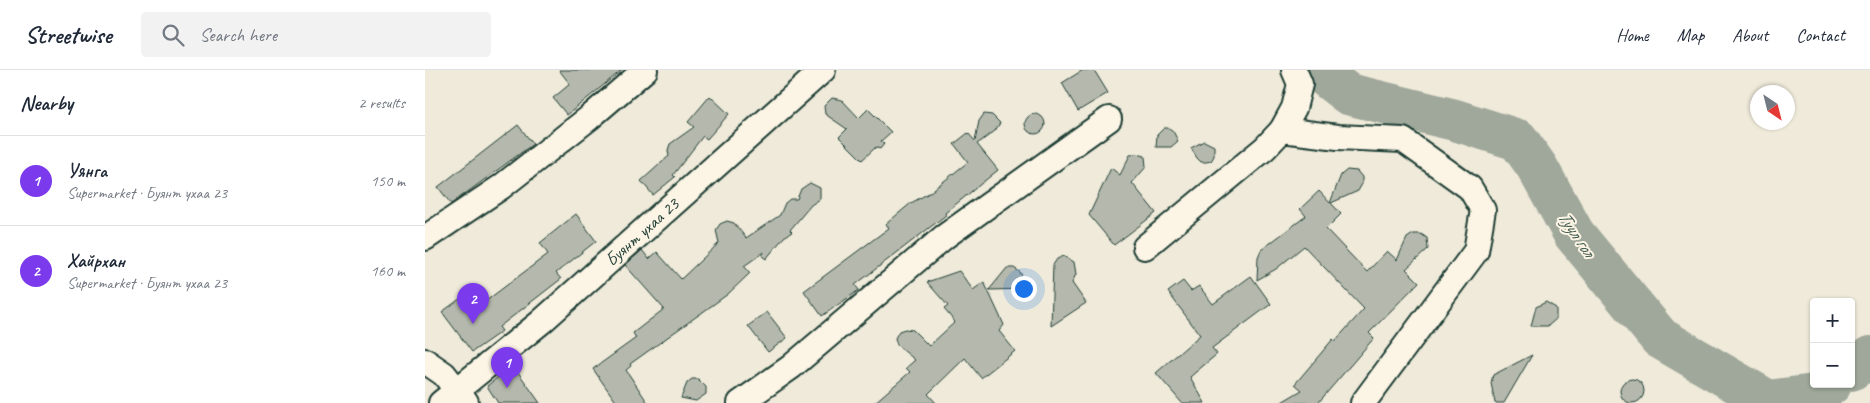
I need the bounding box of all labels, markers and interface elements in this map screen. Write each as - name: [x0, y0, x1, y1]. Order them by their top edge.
- search box: [141, 12, 491, 57]
- text: Streetwise: [25, 20, 111, 50]
- icon: search: [159, 21, 187, 49]
- text: Search here: [199, 23, 277, 47]
- text: Home: [1616, 24, 1649, 46]
- text: Map: [1677, 24, 1704, 46]
- text: About: [1732, 24, 1768, 46]
- text: Contact: [1796, 24, 1845, 46]
- north arrow: [1750, 85, 1795, 130]
- text: Nearby: [20, 90, 73, 116]
- text: 2 results: [358, 93, 405, 113]
- text: Уянга: [67, 159, 107, 183]
- text: 1: [32, 171, 40, 191]
- text: 150 m: [371, 171, 405, 191]
- text: Supermarket · Буянт ухаа 23: [67, 183, 227, 203]
- street label: Буянт ухаа 23: [600, 192, 685, 271]
- water label: Туул гол: [1552, 206, 1602, 263]
- text: Хайрхан: [67, 249, 125, 273]
- text: 2: [32, 261, 40, 281]
- text: 160 m: [371, 261, 405, 281]
- text: Supermarket · Буянт ухаа 23: [67, 273, 227, 293]
- your location: [1011, 276, 1037, 302]
- pin: 2: [457, 283, 489, 324]
- map controls: [1810, 298, 1855, 388]
- button: +: [1810, 298, 1855, 343]
- button: −: [1810, 343, 1855, 388]
- pin: 1: [491, 347, 523, 388]

